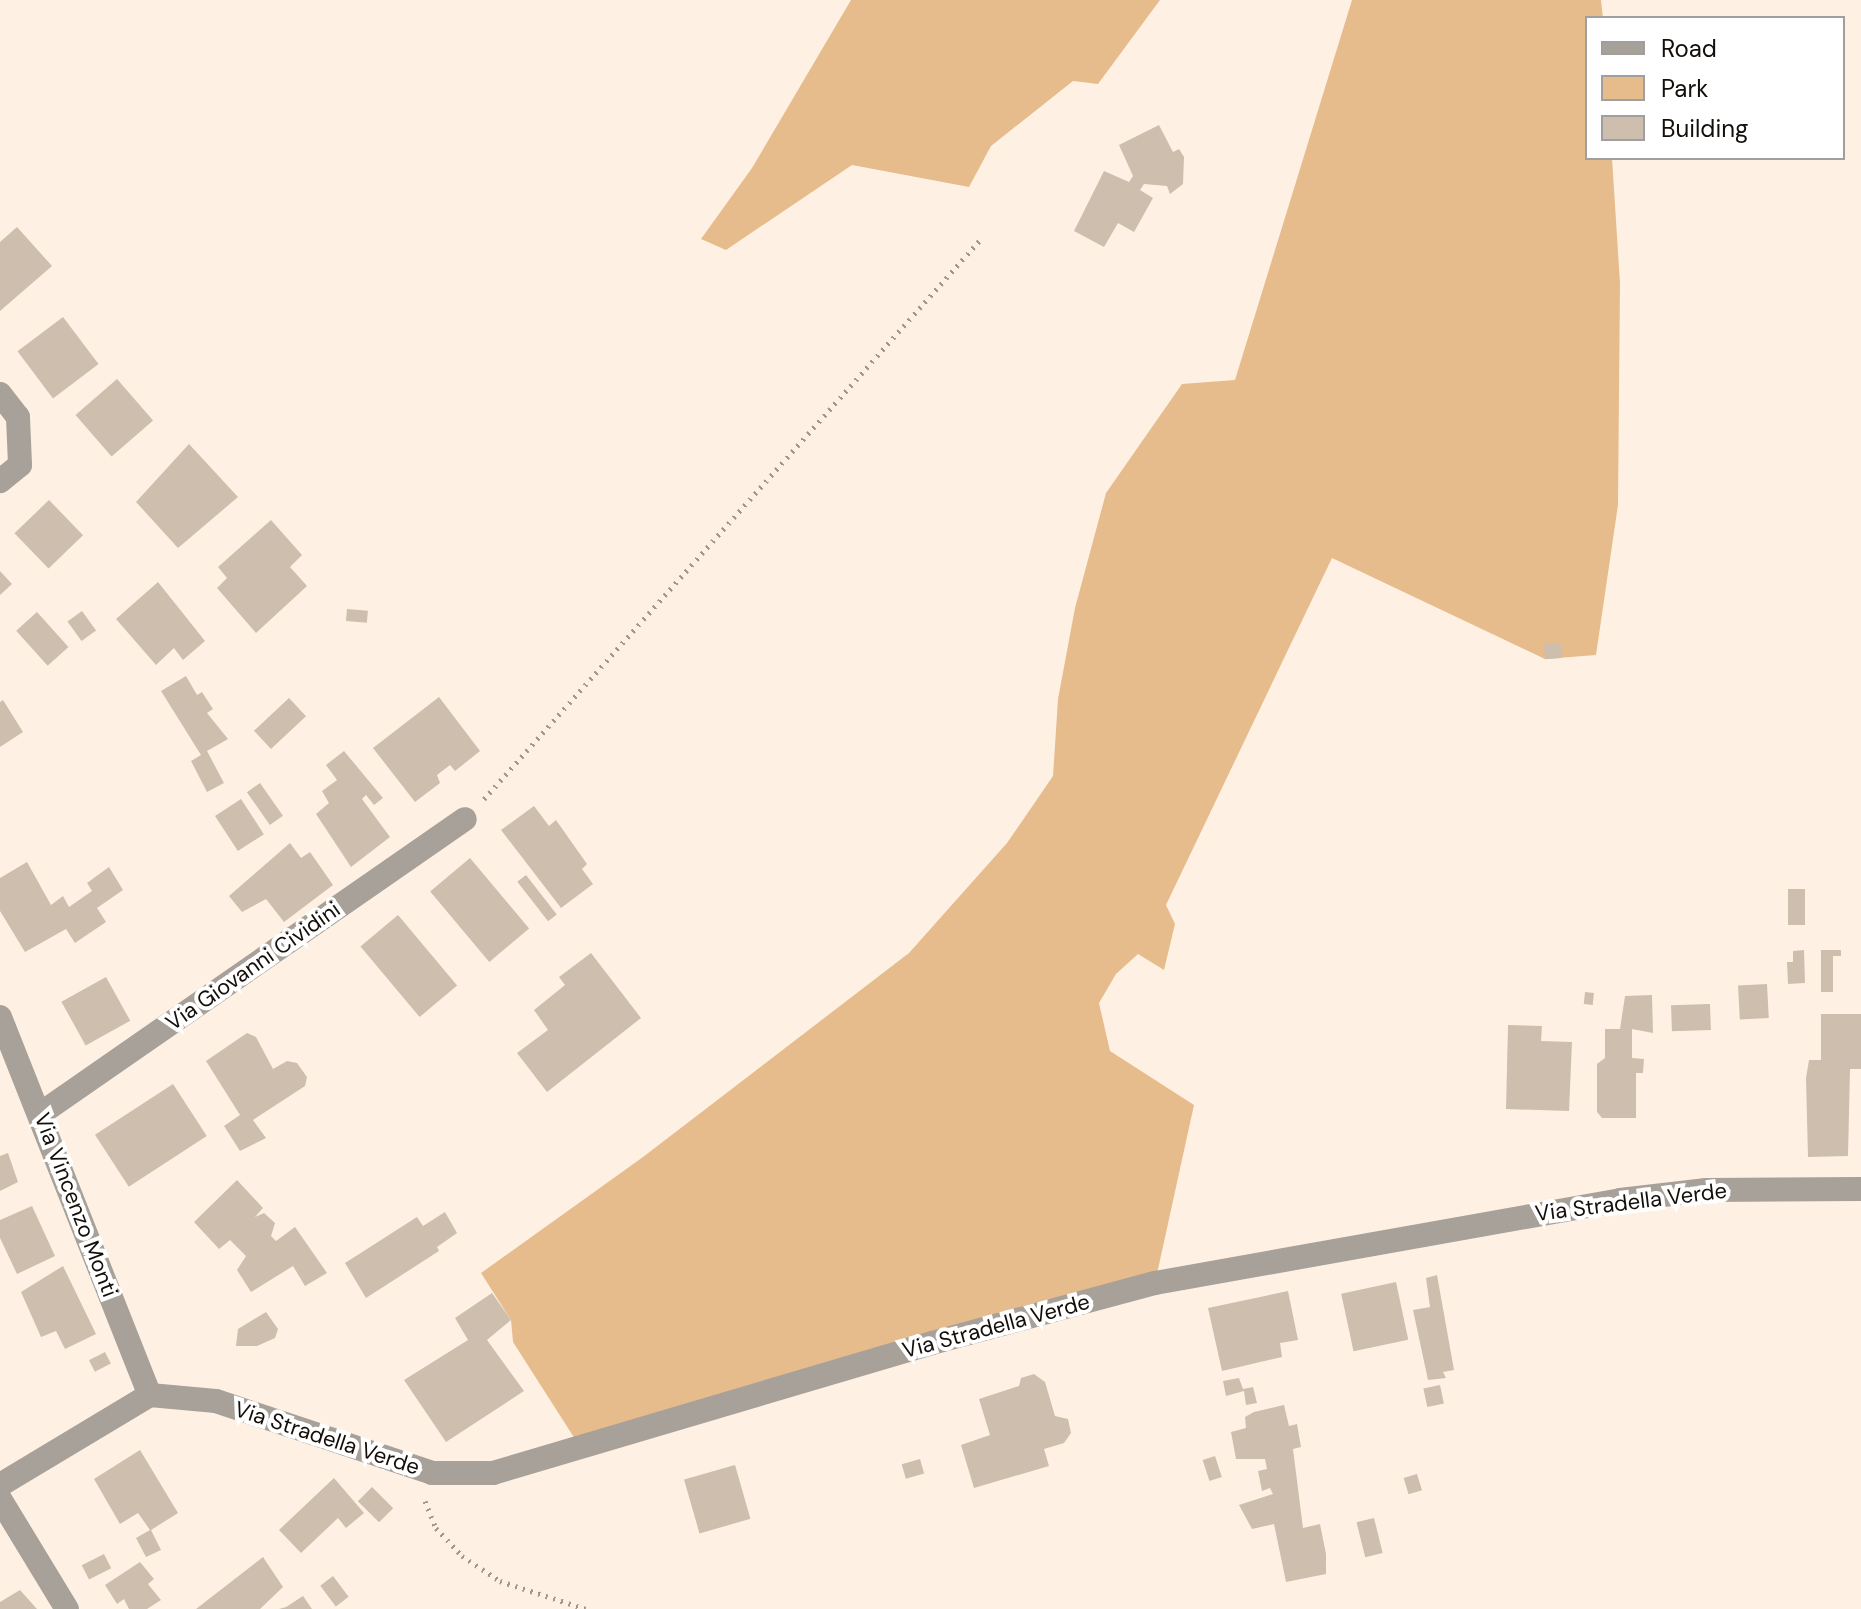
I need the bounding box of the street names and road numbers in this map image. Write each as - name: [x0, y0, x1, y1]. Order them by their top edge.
- street label: Via Giovanni Cividini: [161, 896, 345, 1036]
- street label: Via Vincenzo Monti: [29, 1109, 123, 1301]
- street label: Via Stradella Verde: [1534, 1177, 1728, 1227]
- street label: Via Stradella Verde: [899, 1288, 1093, 1364]
- street label: Via Stradella Verde: [231, 1396, 423, 1480]

